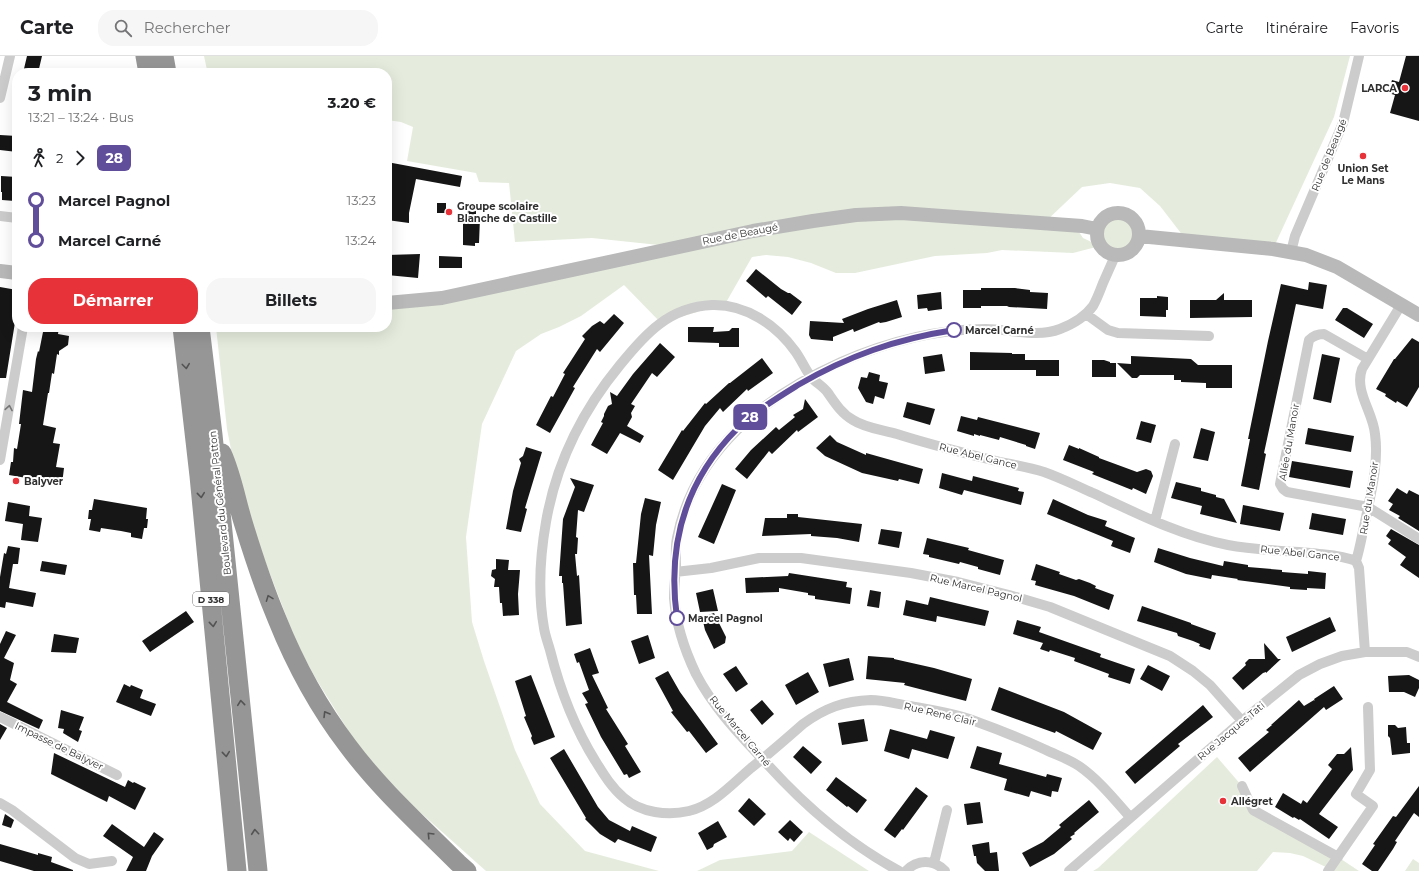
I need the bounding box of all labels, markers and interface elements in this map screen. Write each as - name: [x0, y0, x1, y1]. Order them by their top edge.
- search box: [98, 10, 378, 46]
- text: Carte: [20, 16, 74, 39]
- icon: search: [112, 17, 134, 39]
- text: Rechercher: [144, 18, 231, 37]
- text: Carte: [1206, 19, 1243, 37]
- text: Itinéraire: [1265, 19, 1328, 37]
- text: Favoris: [1350, 19, 1399, 37]
- text: 3 min: [28, 80, 92, 107]
- place label: LARCA: [1361, 82, 1397, 95]
- marker: LARCA: [1400, 83, 1410, 93]
- text: 3.20 €: [328, 93, 376, 112]
- text: 13:21 – 13:24 · Bus: [28, 109, 134, 125]
- street label: Rue de Beaugé: [1309, 117, 1349, 193]
- icon: walk: [28, 147, 50, 169]
- icon: forward: [69, 147, 91, 169]
- text: 28: [105, 149, 123, 167]
- text: 2: [56, 150, 63, 166]
- marker: Union Set Le Mans: [1358, 151, 1368, 161]
- place label: Union Set Le Mans: [1337, 162, 1389, 187]
- text: Marcel Pagnol: [58, 191, 170, 210]
- text: 13:23: [347, 192, 376, 208]
- place label: Groupe scolaire Blanche de Castille: [457, 200, 557, 225]
- marker: Groupe scolaire Blanche de Castille: [444, 207, 454, 217]
- street label: Rue de Beaugé: [701, 220, 779, 248]
- text: Marcel Carné: [58, 231, 161, 250]
- text: 13:24: [346, 232, 376, 248]
- button: Démarrer: [28, 278, 198, 324]
- button: Billets: [206, 278, 376, 324]
- marker: Marcel Carné: [946, 322, 962, 338]
- place label: Marcel Carné: [965, 324, 1034, 337]
- one-way arrow: [181, 363, 190, 369]
- street label: Allée du Manoir: [1276, 402, 1302, 482]
- line badge: 28: [732, 404, 768, 430]
- one-way arrow: [4, 405, 13, 411]
- text: 28: [741, 408, 759, 426]
- street label: Boulevard du Général Patton: [206, 430, 234, 576]
- street label: Rue Abel Gance: [938, 440, 1018, 472]
- street label: Rue du Manoir: [1357, 460, 1381, 536]
- place label: Balyver: [24, 475, 64, 488]
- marker: Balyver: [11, 476, 21, 486]
- one-way arrow: [196, 492, 205, 498]
- street label: Rue Abel Gance: [1260, 542, 1340, 564]
- street label: Rue Marcel Pagnol: [929, 571, 1023, 605]
- road number: D 338: [193, 592, 229, 606]
- one-way arrow: [265, 594, 273, 601]
- marker: Marcel Pagnol: [669, 610, 685, 626]
- place label: Marcel Pagnol: [688, 612, 763, 625]
- one-way arrow: [209, 621, 218, 627]
- street label: Rue Marcel Carné: [707, 693, 773, 769]
- street label: Rue René Clair: [903, 699, 977, 729]
- street label: Rue Jacques Tati: [1195, 699, 1267, 763]
- one-way arrow: [237, 700, 246, 706]
- one-way arrow: [324, 711, 331, 718]
- street label: Impasse de Balyver: [13, 719, 105, 773]
- one-way arrow: [222, 751, 231, 757]
- place label: Allégret: [1230, 795, 1274, 808]
- marker: Allégret: [1218, 796, 1228, 806]
- one-way arrow: [250, 829, 259, 835]
- one-way arrow: [427, 832, 435, 840]

